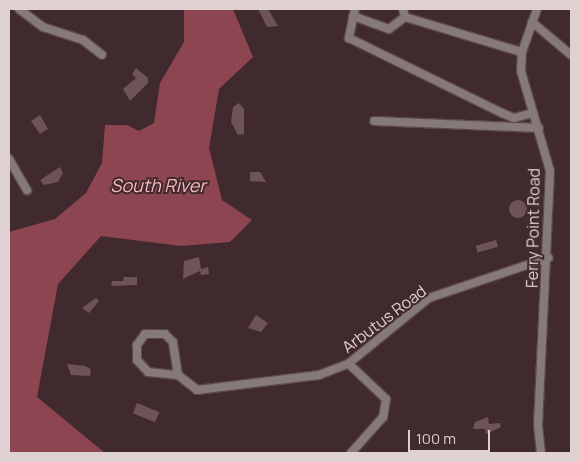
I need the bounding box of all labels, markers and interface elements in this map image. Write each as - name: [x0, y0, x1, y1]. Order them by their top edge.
- street label: Ferry Point Road: [522, 168, 544, 288]
- water label: South River: [110, 174, 206, 196]
- street label: Arbutus Road: [338, 281, 430, 357]
- scale bar: [410, 420, 492, 452]
- text: 100 m: [416, 428, 456, 449]

